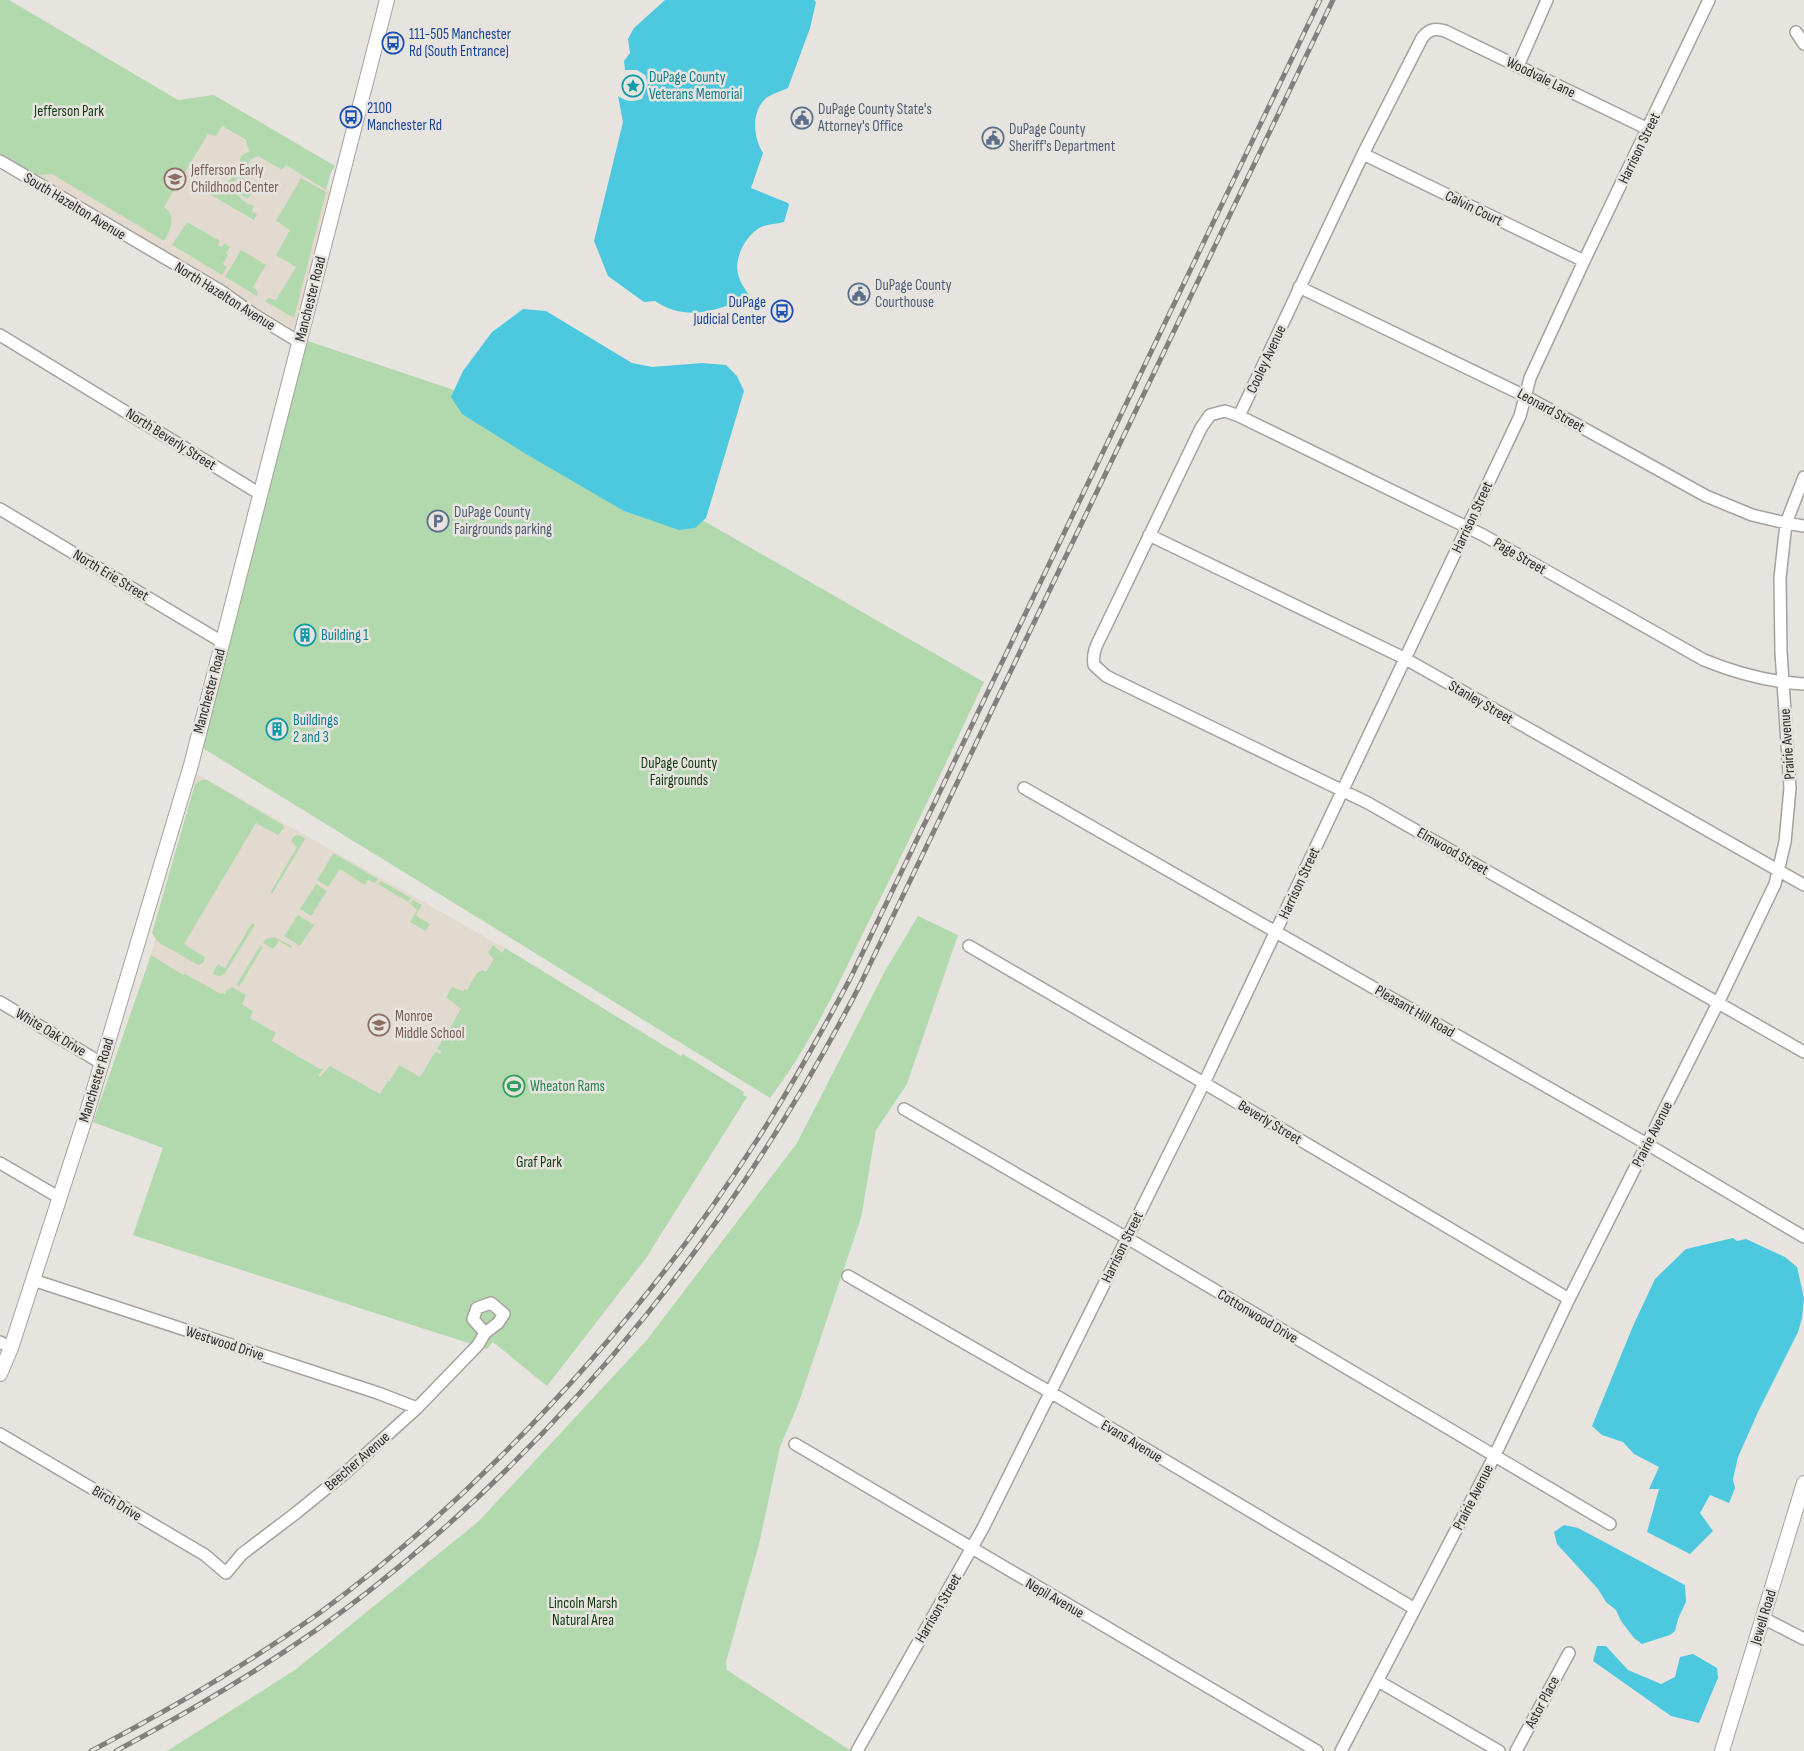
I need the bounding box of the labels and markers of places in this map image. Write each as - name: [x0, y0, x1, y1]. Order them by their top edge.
- place label: 111-505 Manchester Rd (South Entrance): [409, 25, 512, 61]
- bus stop icon: 111-505 Manchester Rd (South Entrance): [381, 31, 405, 55]
- place label: DuPage County Veterans Memorial: [649, 68, 742, 104]
- place icon: DuPage County Veterans Memorial: [621, 74, 645, 98]
- place label: 2100 Manchester Rd: [367, 99, 442, 135]
- place label: DuPage County State's Attorney's Office: [817, 100, 932, 136]
- bus stop icon: 2100 Manchester Rd: [339, 105, 363, 129]
- public building icon: DuPage County State's Attorney's Office: [790, 106, 814, 130]
- place label: DuPage County Sheriff's Department: [1009, 120, 1116, 156]
- public building icon: DuPage County Sheriff's Department: [981, 126, 1005, 150]
- place label: Jefferson Early Childhood Center: [190, 161, 279, 197]
- school or university icon: Jefferson Early Childhood Center: [163, 167, 187, 191]
- place label: DuPage County Courthouse: [875, 276, 952, 312]
- public building icon: DuPage County Courthouse: [847, 282, 871, 306]
- place label: DuPage Judicial Center: [692, 293, 767, 329]
- bus stop icon: DuPage Judicial Center: [770, 299, 794, 323]
- place label: DuPage County Fairgrounds parking: [454, 503, 552, 539]
- parking icon: DuPage County Fairgrounds parking: [426, 509, 450, 533]
- building icon: Building 1: [293, 623, 317, 647]
- place label: Building 1: [321, 626, 369, 645]
- place label: Buildings 2 and 3: [293, 711, 338, 747]
- building icon: Buildings 2 and 3: [265, 717, 289, 741]
- place label: Monroe Middle School: [395, 1007, 465, 1043]
- school or university icon: Monroe Middle School: [367, 1013, 391, 1037]
- sports icon: Wheaton Rams: [502, 1074, 526, 1098]
- place label: Wheaton Rams: [530, 1077, 605, 1096]

